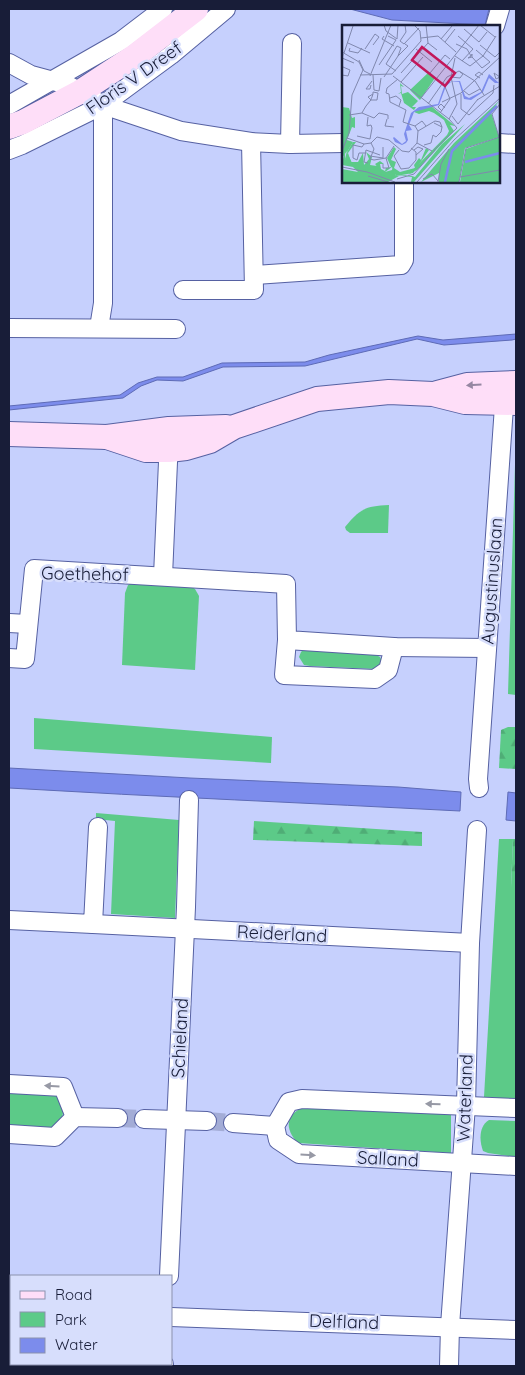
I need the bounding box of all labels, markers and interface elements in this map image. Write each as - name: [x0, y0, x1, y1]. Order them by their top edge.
- inset map: [342, 25, 500, 182]
- street label: Floris V Dreef: [81, 36, 187, 119]
- one-way arrow: [466, 381, 482, 389]
- street label: Augustinuslaan: [476, 517, 507, 645]
- street label: Goethehof: [41, 561, 130, 586]
- street label: Reiderland: [236, 920, 328, 947]
- street label: Schieland: [166, 997, 193, 1079]
- street label: Waterland: [451, 1054, 478, 1142]
- one-way arrow: [43, 1082, 59, 1090]
- one-way arrow: [424, 1100, 440, 1108]
- street label: Salland: [357, 1145, 419, 1172]
- one-way arrow: [300, 1151, 316, 1159]
- legend: [10, 1275, 172, 1365]
- text: Road: [55, 1285, 92, 1304]
- street label: Delfland: [309, 1309, 380, 1334]
- text: Park: [55, 1310, 87, 1329]
- text: Water: [55, 1335, 98, 1354]

